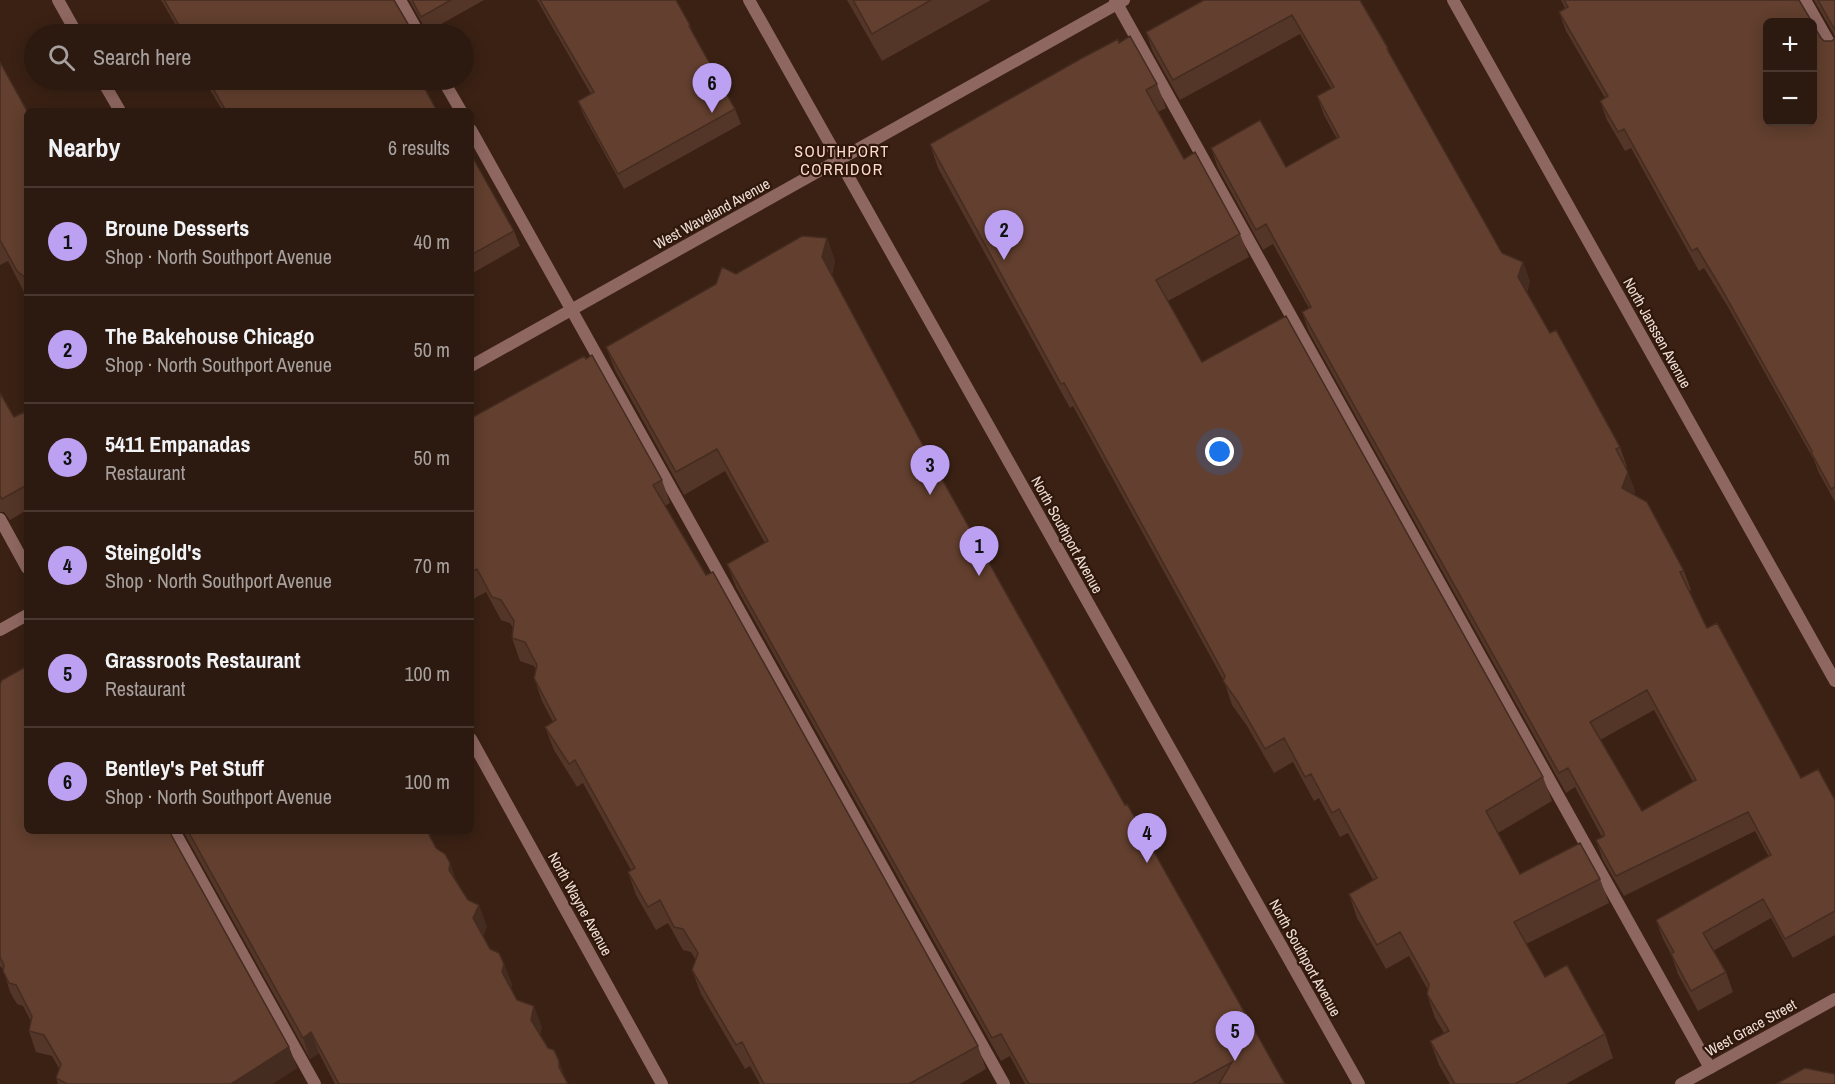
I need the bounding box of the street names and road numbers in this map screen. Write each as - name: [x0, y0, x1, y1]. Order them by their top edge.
- street label: West Waveland Avenue: [650, 173, 774, 254]
- street label: North Janssen Avenue: [1618, 274, 1697, 392]
- street label: North Southport Avenue: [1026, 472, 1108, 597]
- street label: North Wayne Avenue: [543, 848, 618, 960]
- street label: North Southport Avenue: [1264, 895, 1346, 1020]
- street label: West Grace Street: [1702, 994, 1801, 1061]

